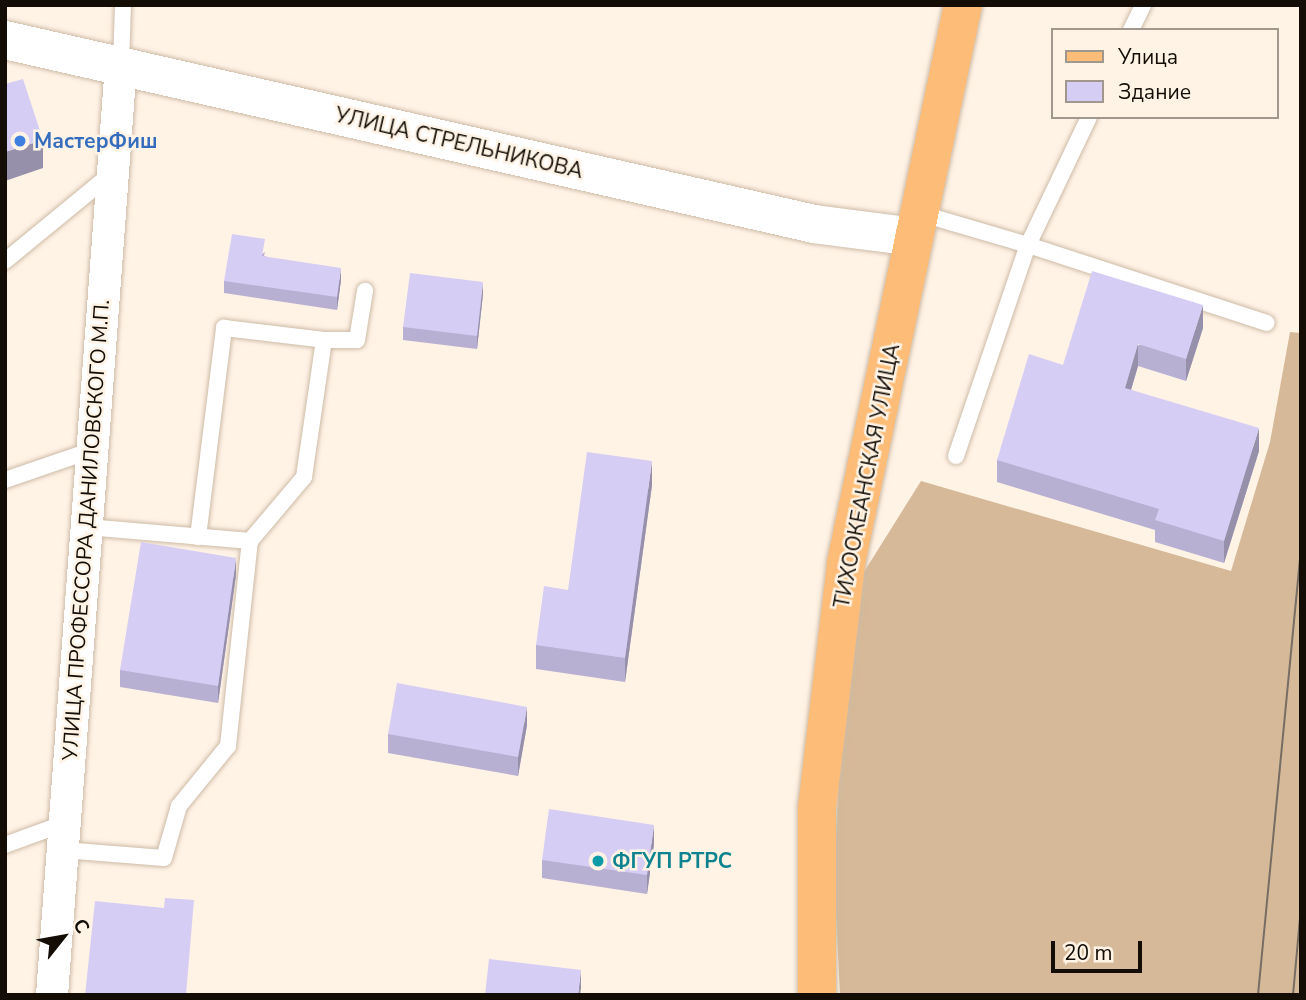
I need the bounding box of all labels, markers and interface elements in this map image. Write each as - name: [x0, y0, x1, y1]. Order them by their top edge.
- legend: [1050, 28, 1278, 119]
- text: Улица: [1118, 43, 1178, 71]
- text: Здание: [1118, 78, 1191, 106]
- street label: УЛИЦА СТРЕЛЬНИКОВА: [333, 102, 585, 184]
- place label: МастерФиш: [34, 128, 157, 154]
- marker: МастерФиш: [12, 133, 28, 149]
- street label: УЛИЦА ПРОФЕССОРА ДАНИЛОВСКОГО М.П.: [57, 299, 115, 761]
- street label: ТИХООКЕАНСКАЯ УЛИЦА: [829, 342, 905, 610]
- place label: ФГУП РТРС: [612, 848, 732, 874]
- marker: ФГУП РТРС: [590, 853, 606, 869]
- north arrow: [28, 902, 98, 972]
- text: С: [67, 914, 95, 938]
- scale bar: [1054, 926, 1145, 970]
- text: 20 m: [1064, 939, 1113, 967]

